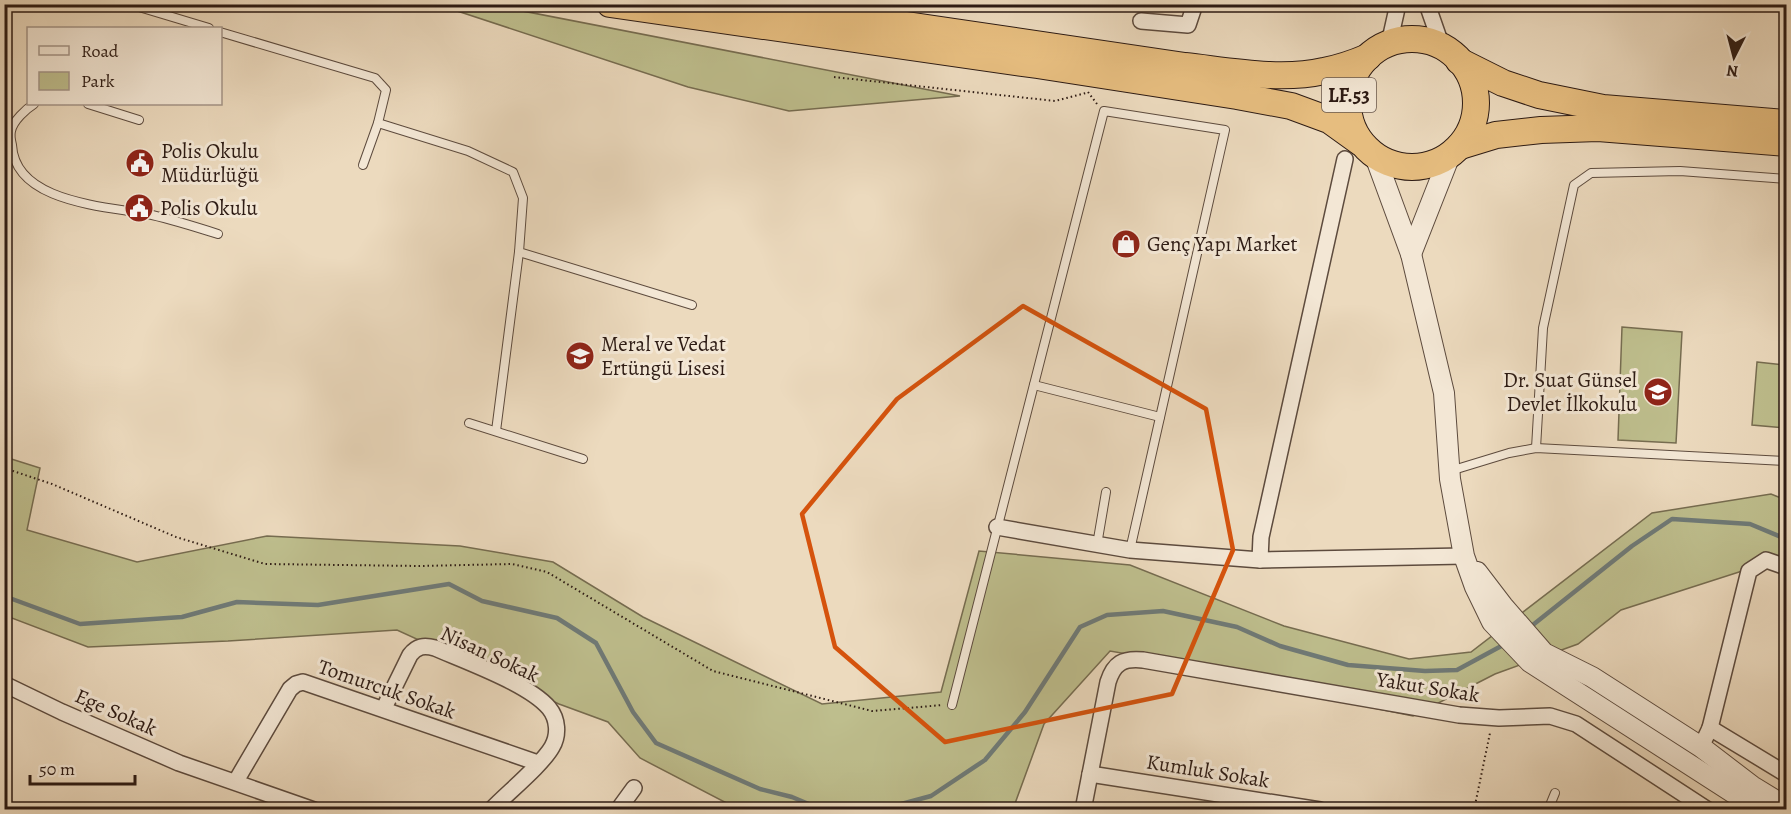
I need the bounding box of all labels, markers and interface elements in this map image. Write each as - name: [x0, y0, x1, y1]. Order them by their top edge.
- legend: [27, 27, 222, 105]
- north arrow: [1704, 27, 1764, 87]
- text: Road: [81, 39, 119, 63]
- text: N: [1725, 59, 1739, 82]
- text: Park: [81, 69, 115, 93]
- road number: LF.53: [1322, 78, 1376, 112]
- place label: Polis Okulu Müdürlüğü: [161, 137, 259, 189]
- public building icon: Polis Okulu Müdürlüğü: [124, 147, 156, 179]
- public building icon: Polis Okulu: [123, 192, 155, 224]
- place label: Polis Okulu: [160, 194, 258, 222]
- shop icon: Genç Yapı Market: [1110, 228, 1142, 260]
- place label: Genç Yapı Market: [1147, 230, 1297, 258]
- place label: Meral ve Vedat Ertüngü Lisesi: [601, 330, 726, 382]
- school or university icon: Meral ve Vedat Ertüngü Lisesi: [564, 340, 596, 372]
- place label: Dr. Suat Günsel Devlet İlkokulu: [1503, 366, 1638, 418]
- school or university icon: Dr. Suat Günsel Devlet İlkokulu: [1642, 376, 1674, 408]
- street label: Nisan Sokak: [436, 619, 545, 689]
- street label: Tomurcuk Sokak: [315, 652, 460, 726]
- street label: Yakut Sokak: [1373, 665, 1482, 709]
- street label: Ege Sokak: [71, 682, 162, 743]
- street label: Kumluk Sokak: [1145, 747, 1272, 795]
- scale bar: [30, 748, 135, 786]
- text: 50 m: [39, 757, 75, 781]

